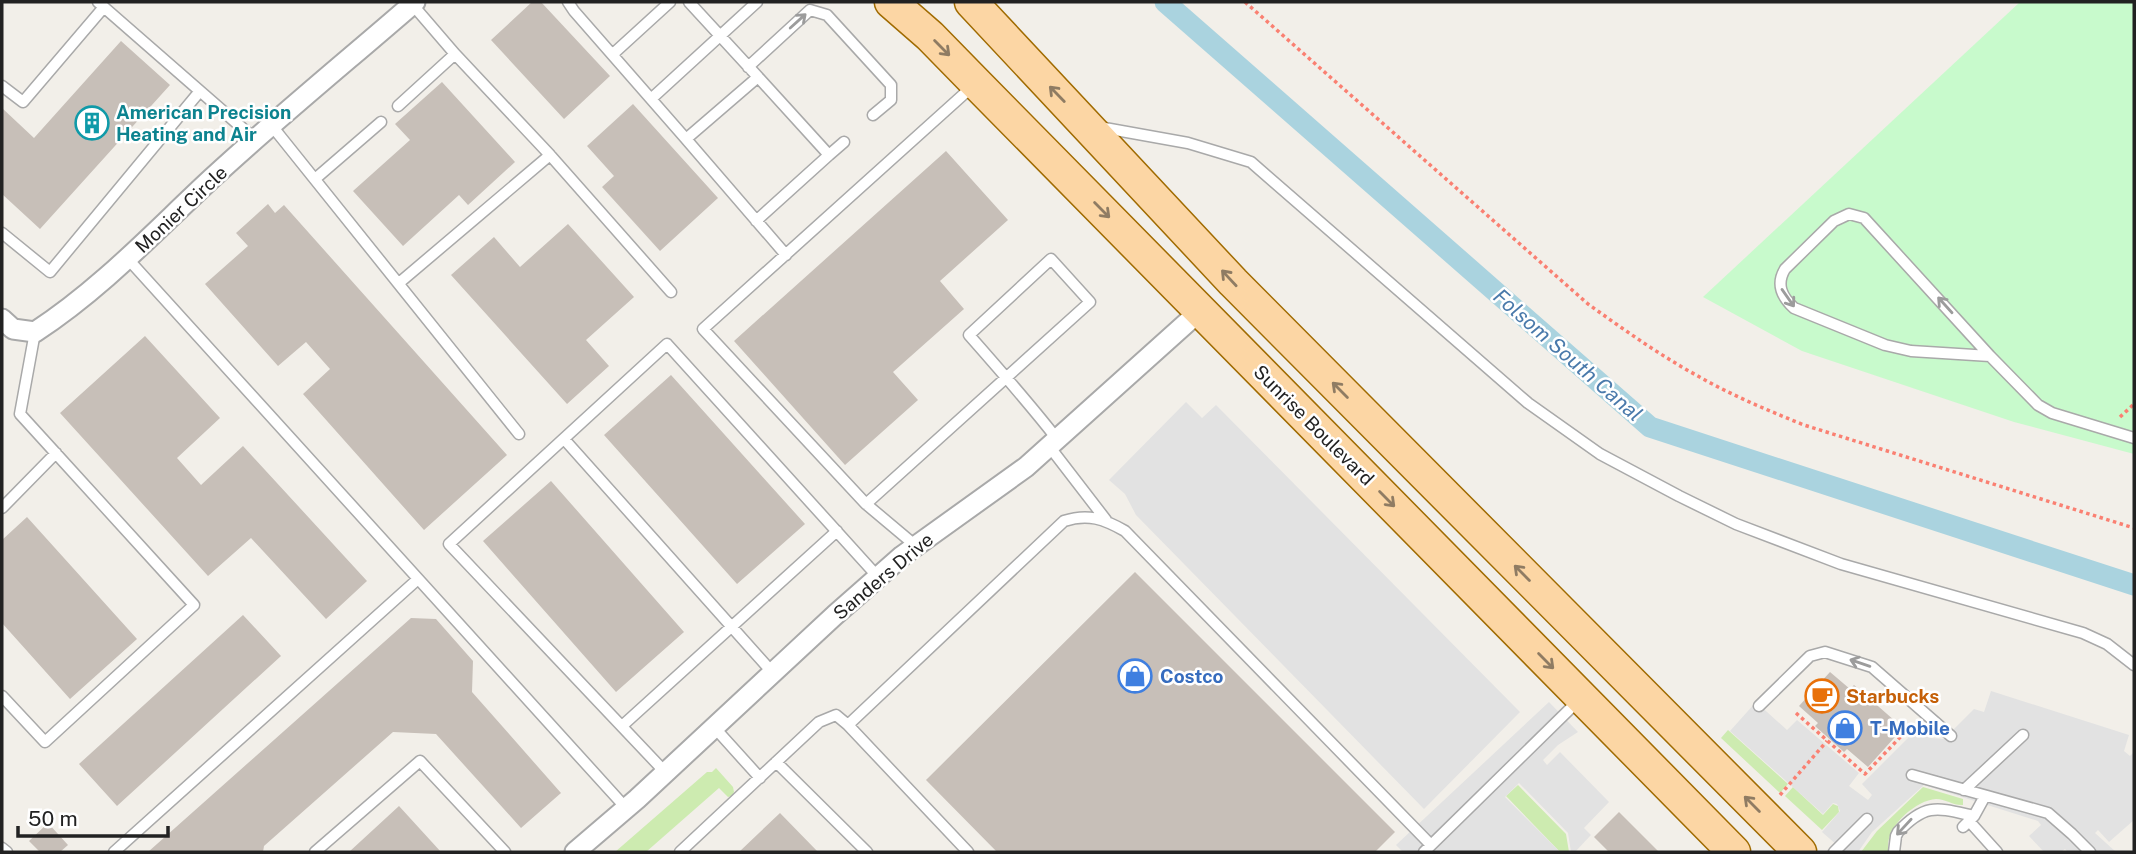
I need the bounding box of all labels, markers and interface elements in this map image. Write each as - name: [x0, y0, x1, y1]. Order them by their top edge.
- one-way arrow: [789, 13, 807, 29]
- one-way arrow: [933, 39, 950, 56]
- one-way arrow: [1049, 85, 1066, 102]
- place label: American Precision Heating and Air: [116, 101, 291, 145]
- building icon: American Precision Heating and Air: [73, 104, 111, 142]
- street label: Monier Circle: [131, 161, 231, 257]
- one-way arrow: [1093, 201, 1110, 218]
- one-way arrow: [1221, 269, 1237, 287]
- water label: Folsom South Canal: [1488, 284, 1648, 426]
- one-way arrow: [1780, 288, 1795, 307]
- one-way arrow: [1936, 297, 1953, 314]
- street label: Sunrise Boulevard: [1249, 360, 1379, 490]
- one-way arrow: [1332, 382, 1349, 399]
- one-way arrow: [1378, 490, 1395, 507]
- street label: Sanders Drive: [829, 528, 937, 624]
- one-way arrow: [1514, 565, 1531, 582]
- one-way arrow: [1537, 652, 1554, 669]
- one-way arrow: [1849, 656, 1871, 669]
- shop icon: Costco: [1116, 657, 1154, 695]
- place label: Costco: [1160, 665, 1223, 687]
- cafe icon: Starbucks: [1803, 677, 1841, 715]
- place label: Starbucks: [1846, 685, 1939, 707]
- shop icon: T-Mobile: [1826, 709, 1864, 747]
- place label: T-Mobile: [1870, 717, 1950, 739]
- scale bar: [18, 794, 168, 838]
- one-way arrow: [1743, 796, 1760, 813]
- text: 50 m: [28, 806, 78, 831]
- one-way arrow: [1895, 818, 1912, 835]

